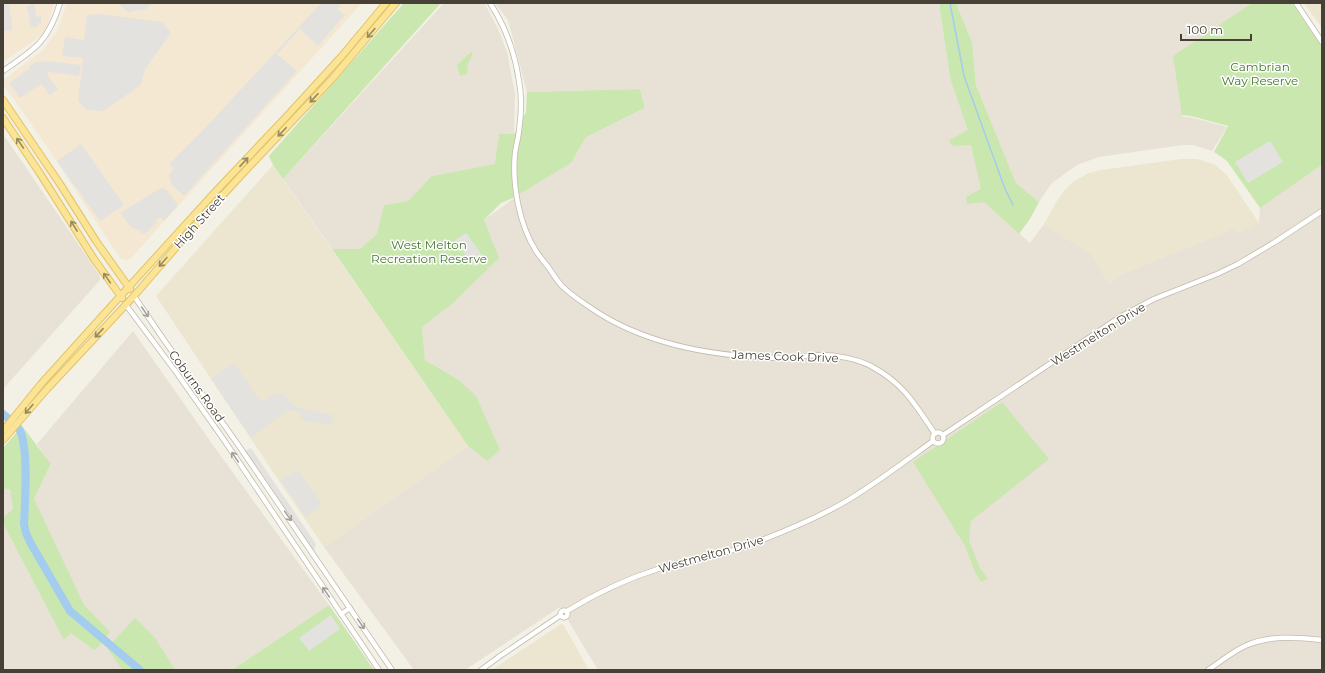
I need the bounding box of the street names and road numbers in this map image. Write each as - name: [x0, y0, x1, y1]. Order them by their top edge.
- street label: High Street: [170, 190, 228, 252]
- street label: Westmelton Drive: [1048, 299, 1148, 369]
- street label: Coburns Road: [166, 347, 228, 425]
- street label: James Cook Drive: [730, 347, 839, 365]
- street label: Westmelton Drive: [657, 532, 765, 576]

